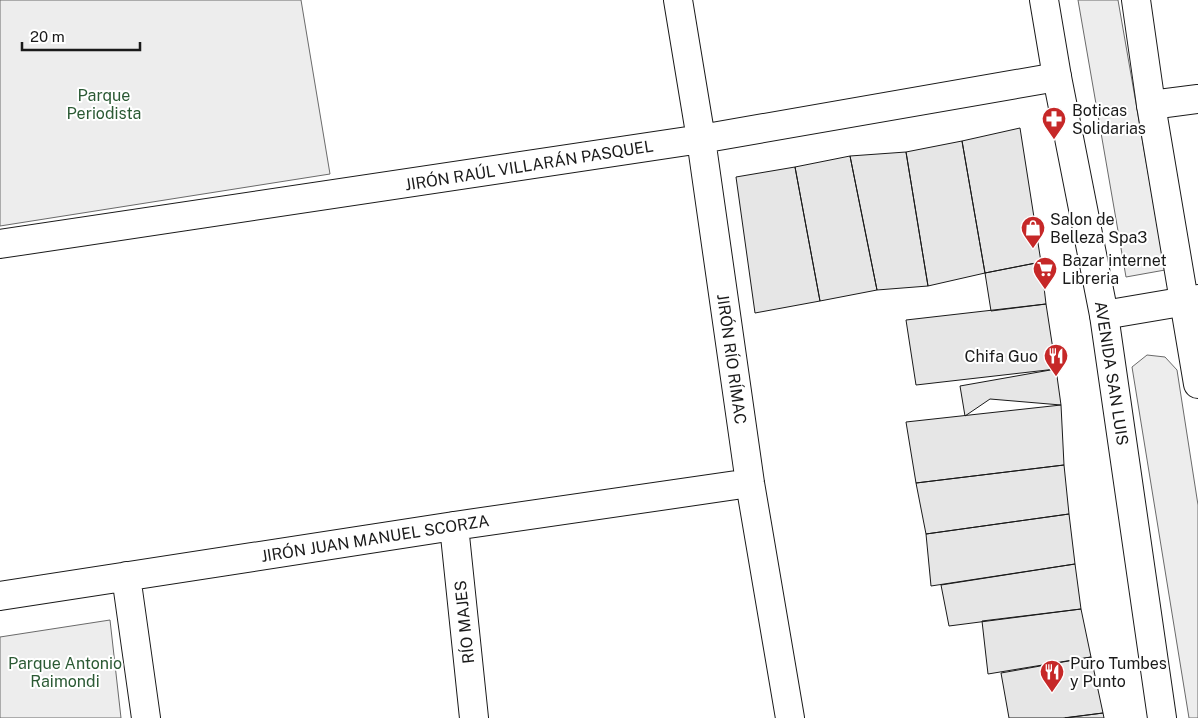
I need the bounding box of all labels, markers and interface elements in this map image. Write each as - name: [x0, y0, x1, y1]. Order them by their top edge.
- scale bar: [22, 20, 140, 52]
- text: 20 m: [30, 28, 65, 45]
- park label: Parque Periodista: [67, 86, 141, 123]
- place label: Boticas Solidarias: [1072, 101, 1146, 138]
- pharmacy icon: Boticas Solidarias: [1041, 106, 1067, 140]
- street label: JIRÓN RAÚL VILLARÁN PASQUEL: [403, 135, 655, 195]
- place label: Salon de Belleza Spa3: [1050, 210, 1147, 247]
- shop icon: Salon de Belleza Spa3: [1020, 215, 1046, 249]
- place label: Bazar internet Libreria: [1062, 251, 1167, 288]
- supermarket icon: Bazar internet Libreria: [1032, 256, 1058, 290]
- street label: JIRÓN RÍO RÍMAC: [713, 293, 751, 425]
- street label: AVENIDA SAN LUIS: [1091, 300, 1132, 447]
- restaurant icon: Chifa Guo: [1043, 343, 1069, 377]
- place label: Chifa Guo: [965, 347, 1038, 366]
- street label: JIRÓN JUAN MANUEL SCORZA: [259, 510, 491, 566]
- street label: RÍO MAJES: [450, 579, 478, 665]
- park label: Parque Antonio Raimondi: [8, 654, 122, 691]
- place label: Puro Tumbes y Punto: [1070, 654, 1167, 691]
- restaurant icon: Puro Tumbes y Punto: [1039, 659, 1065, 693]

